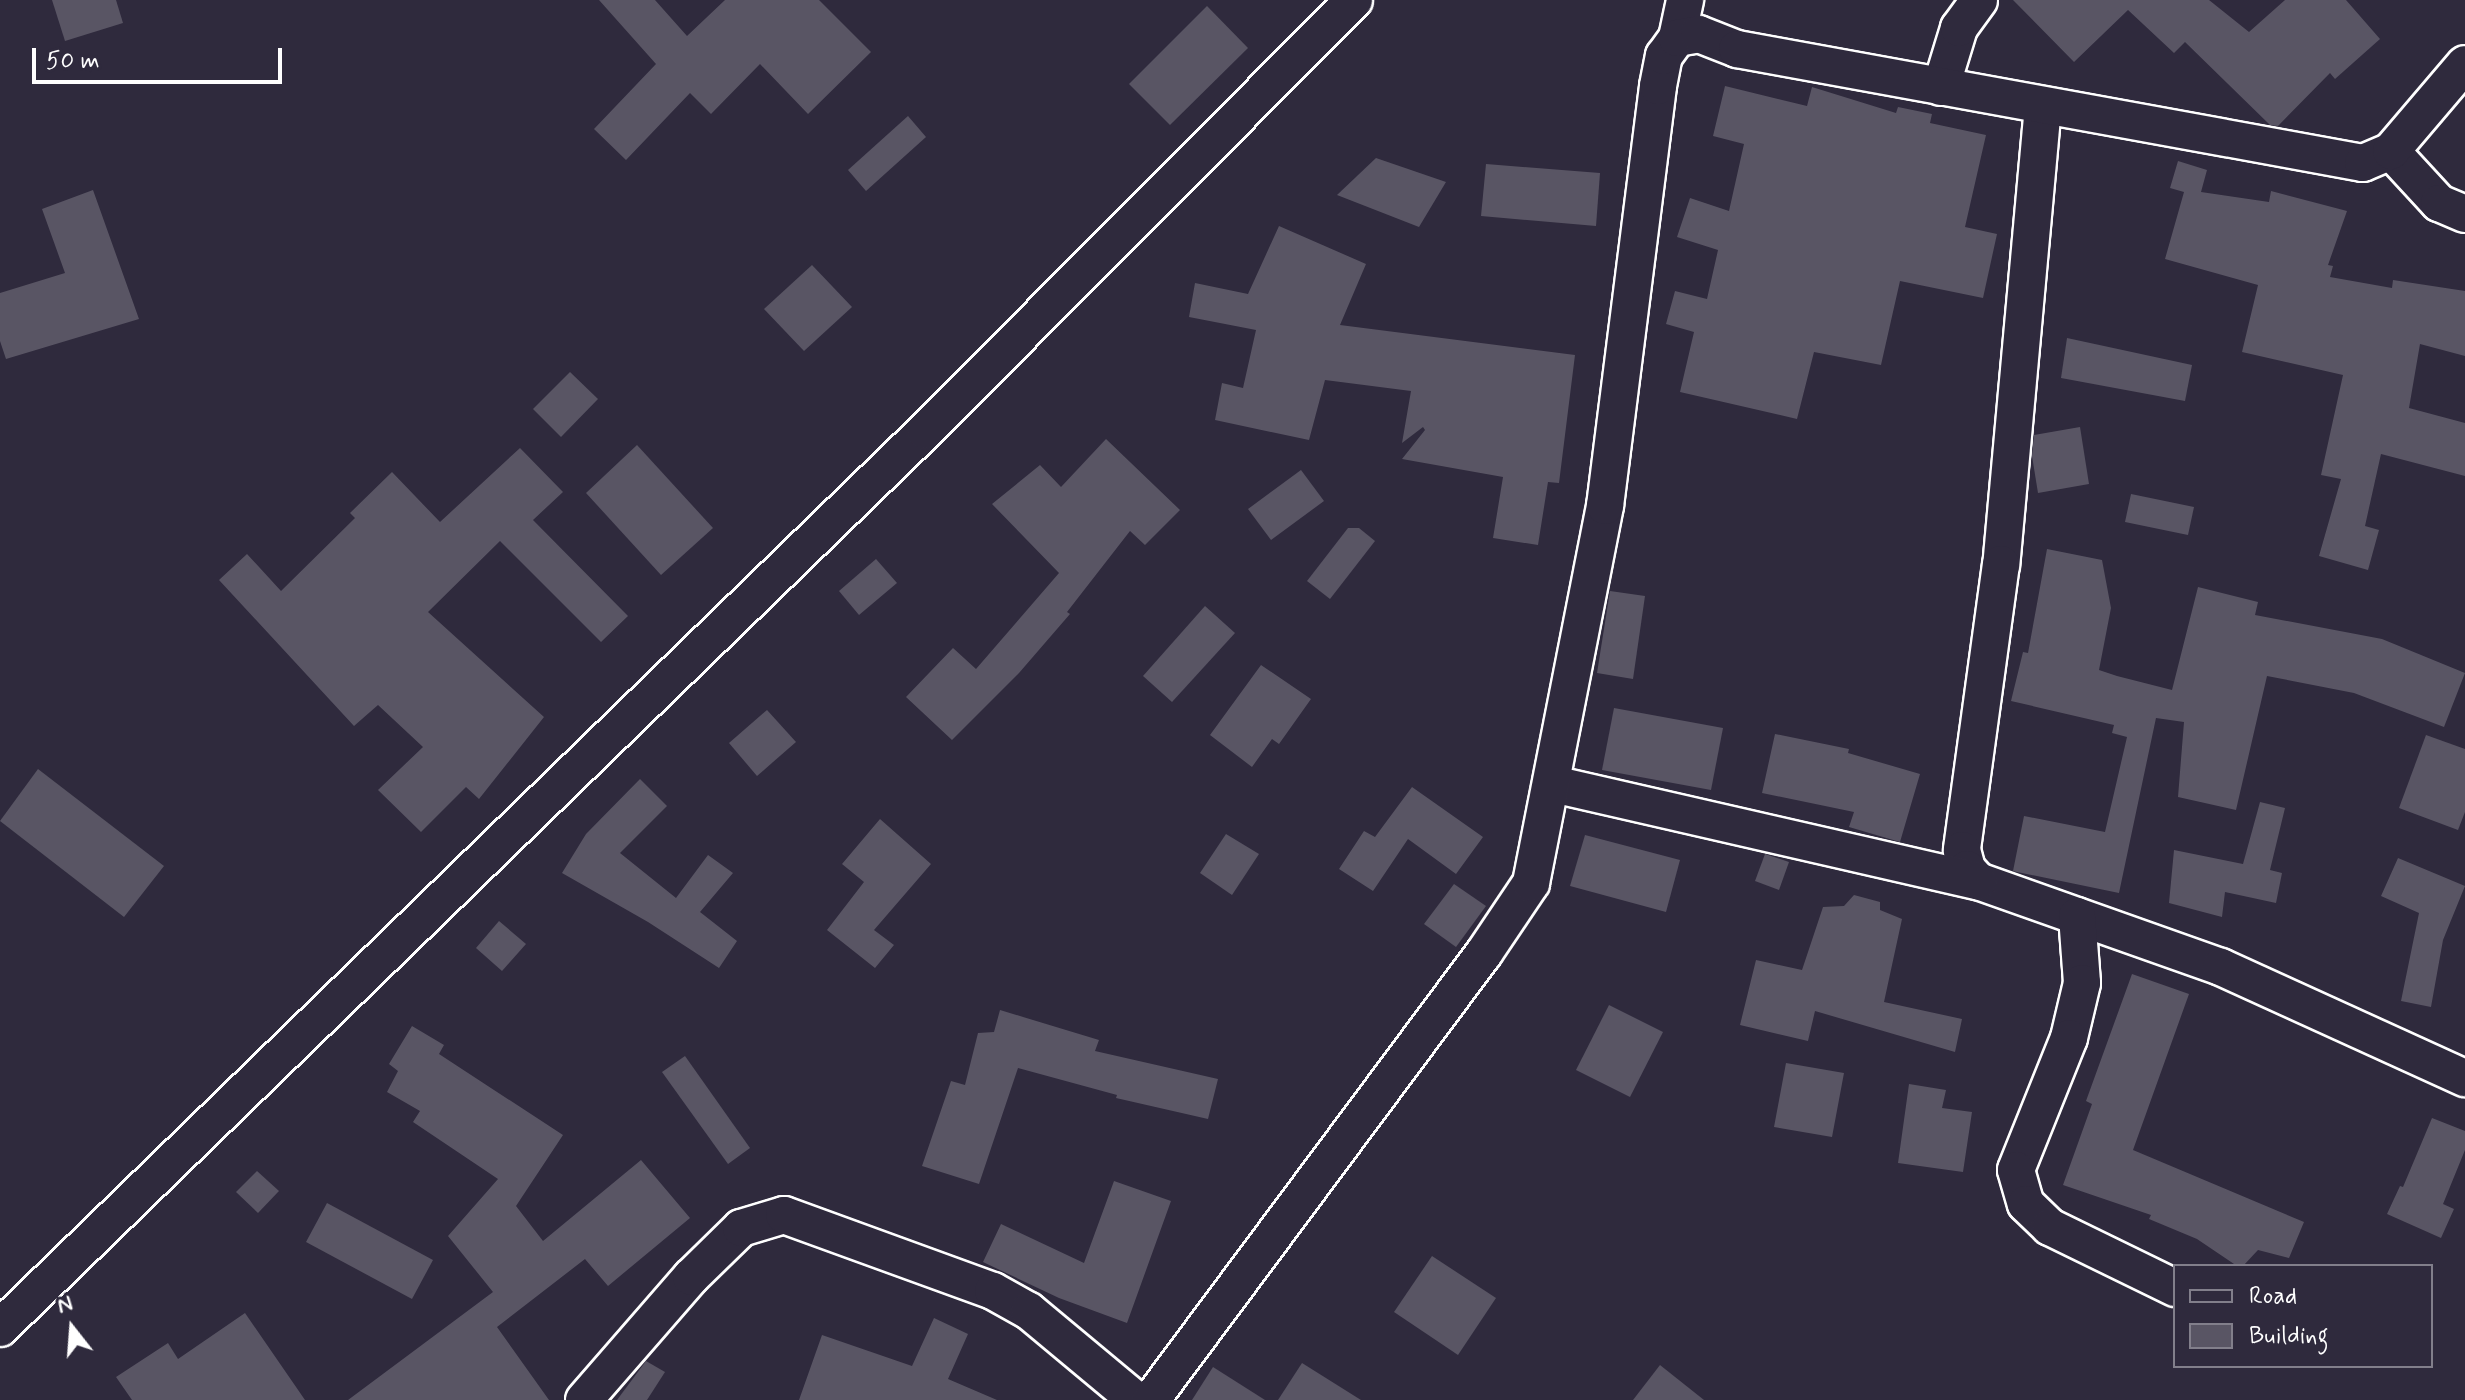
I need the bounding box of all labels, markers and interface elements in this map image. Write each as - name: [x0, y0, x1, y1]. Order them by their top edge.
- scale bar: [36, 32, 286, 82]
- text: 50 m: [46, 46, 100, 77]
- legend: [2173, 1264, 2433, 1368]
- text: Road: [2249, 1281, 2297, 1312]
- north arrow: [32, 1288, 112, 1368]
- text: N: [54, 1290, 76, 1321]
- text: Building: [2249, 1321, 2329, 1352]

